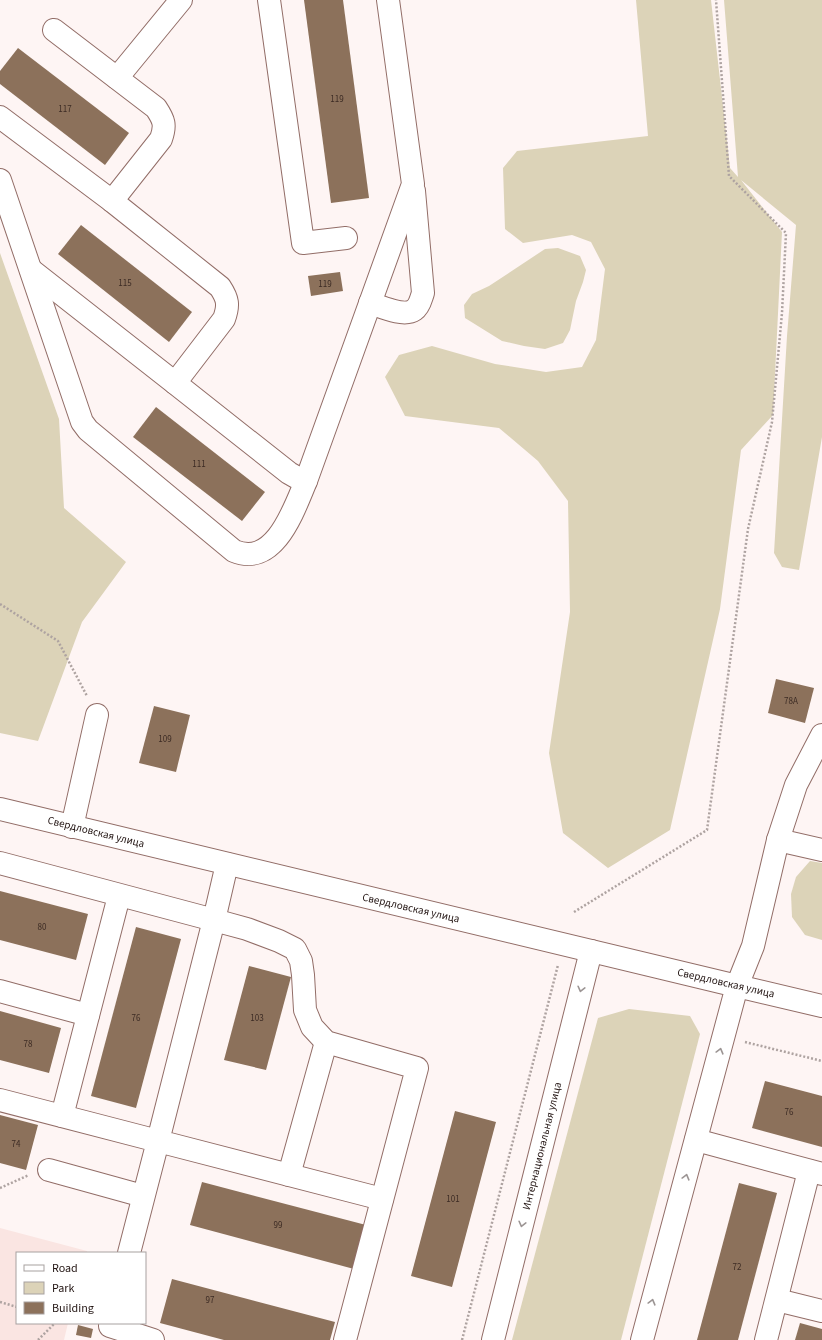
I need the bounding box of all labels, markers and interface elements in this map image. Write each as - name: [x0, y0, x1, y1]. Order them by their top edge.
- house number: 119: [330, 93, 344, 106]
- house number: 117: [58, 103, 72, 116]
- house number: 115: [118, 277, 132, 290]
- house number: 119: [318, 278, 332, 291]
- house number: 111: [192, 458, 206, 471]
- house number: 78А: [784, 695, 798, 708]
- house number: 109: [158, 733, 172, 746]
- street label: Свердловская улица: [46, 813, 146, 851]
- street label: Свердловская улица: [361, 890, 461, 926]
- house number: 80: [38, 921, 47, 934]
- street label: Свердловская улица: [676, 965, 776, 1001]
- one-way arrow: [578, 986, 586, 992]
- house number: 76: [132, 1012, 141, 1025]
- house number: 103: [250, 1012, 264, 1025]
- house number: 78: [24, 1038, 33, 1051]
- one-way arrow: [715, 1048, 723, 1054]
- street label: Интернациональная улица: [519, 1080, 565, 1212]
- house number: 76: [785, 1106, 794, 1119]
- house number: 74: [12, 1138, 21, 1151]
- one-way arrow: [681, 1174, 690, 1181]
- house number: 101: [446, 1193, 460, 1206]
- house number: 99: [274, 1219, 283, 1232]
- one-way arrow: [519, 1220, 527, 1227]
- legend: [16, 1252, 146, 1324]
- text: Road: [52, 1260, 78, 1277]
- house number: 72: [733, 1261, 742, 1274]
- text: Park: [52, 1280, 74, 1297]
- house number: 97: [206, 1294, 215, 1307]
- one-way arrow: [647, 1299, 656, 1306]
- text: Building: [52, 1300, 94, 1317]

